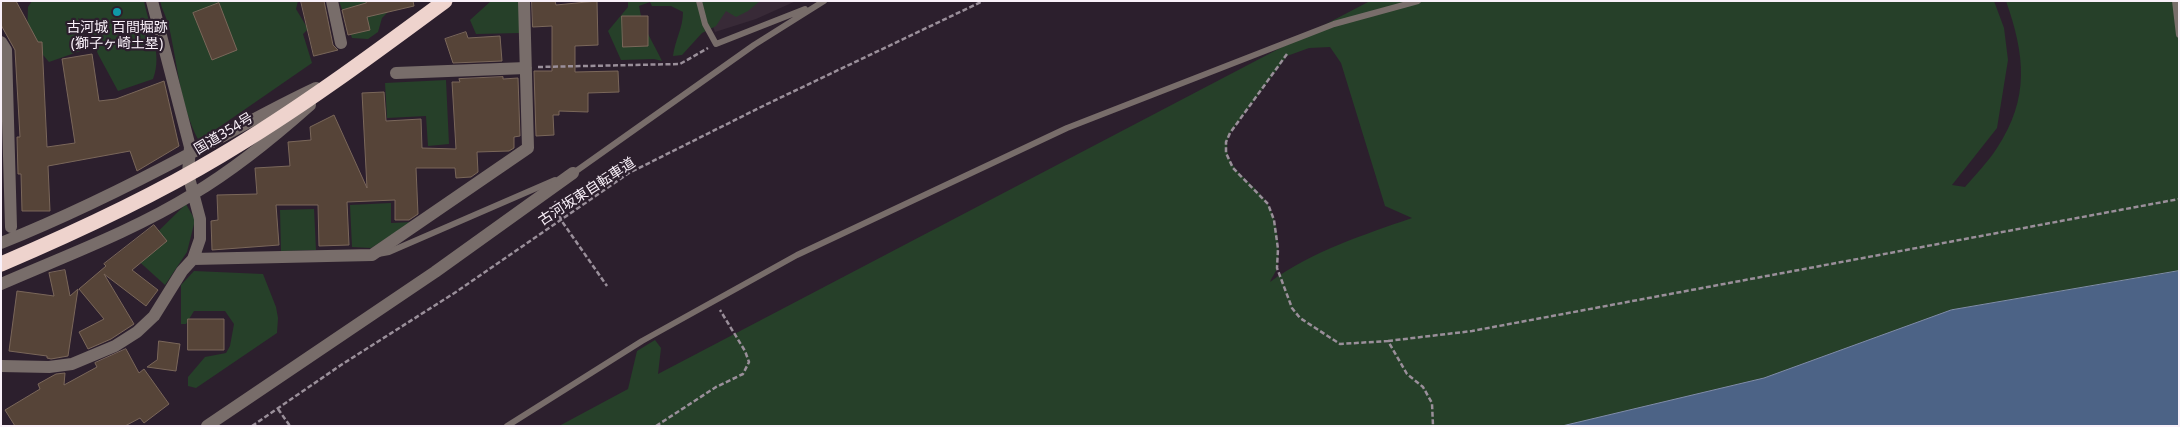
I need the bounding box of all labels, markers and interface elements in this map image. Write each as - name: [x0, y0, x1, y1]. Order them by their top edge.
- marker: 古河城 百間堀跡 (獅子ヶ崎土塁): [111, 6, 123, 18]
- place label: 古河城 百間堀跡 (獅子ヶ崎土塁): [66, 20, 168, 52]
- street label: 国道354号: [191, 110, 257, 158]
- street label: 古河坂東自転車道: [535, 154, 639, 230]

